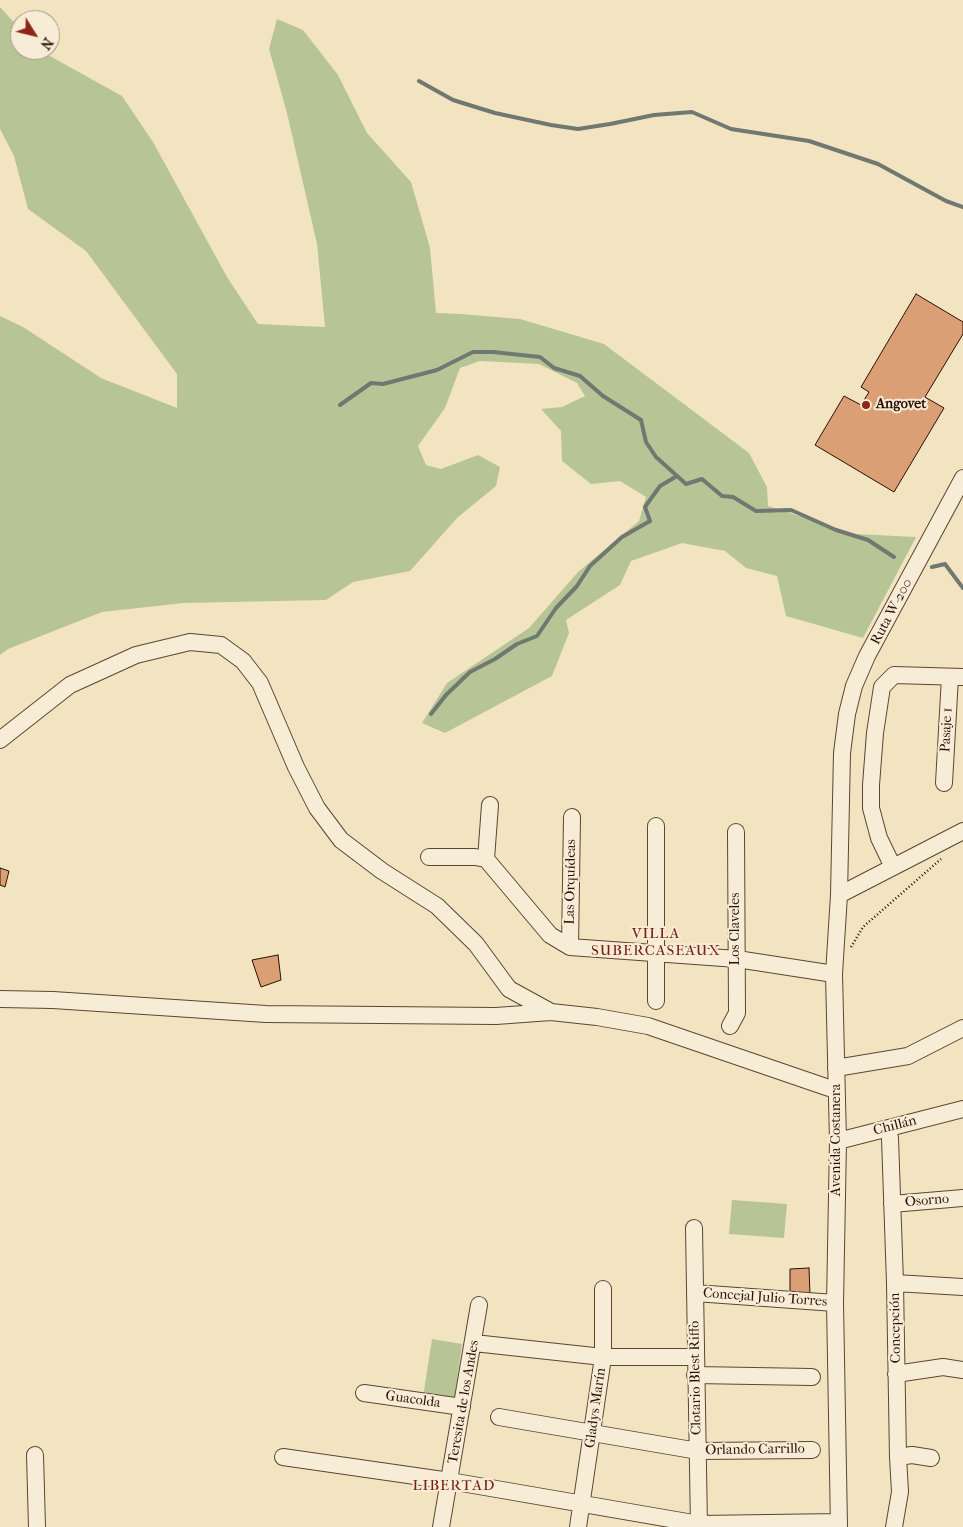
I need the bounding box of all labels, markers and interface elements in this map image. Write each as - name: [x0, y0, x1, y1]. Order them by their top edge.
- north arrow: [10, 10, 60, 60]
- text: N: [37, 34, 57, 53]
- place label: Angovet: [876, 397, 926, 413]
- marker: Angovet: [860, 399, 872, 411]
- street label: Ruta W-200: [868, 576, 916, 648]
- street label: Pasaje 1: [937, 707, 957, 753]
- street label: Las Orquídeas: [562, 839, 580, 925]
- street label: Los Claveles: [728, 893, 744, 965]
- district label: VILLA SUBERCASEAUX: [589, 925, 723, 960]
- street label: Avenida Costanera: [829, 1084, 845, 1196]
- street label: Chillán: [872, 1113, 918, 1139]
- street label: Osorno: [904, 1191, 950, 1211]
- street label: Concejal Julio Torres: [702, 1285, 828, 1311]
- street label: Concepción: [887, 1293, 905, 1363]
- street label: Clotario Blest Riffo: [687, 1321, 705, 1435]
- street label: Teresita de los Andes: [445, 1339, 483, 1465]
- street label: Gladys Marín: [582, 1367, 610, 1449]
- street label: Guacolda: [384, 1388, 442, 1412]
- street label: Orlando Carrillo: [705, 1441, 805, 1459]
- district label: LIBERTAD: [412, 1477, 496, 1495]

